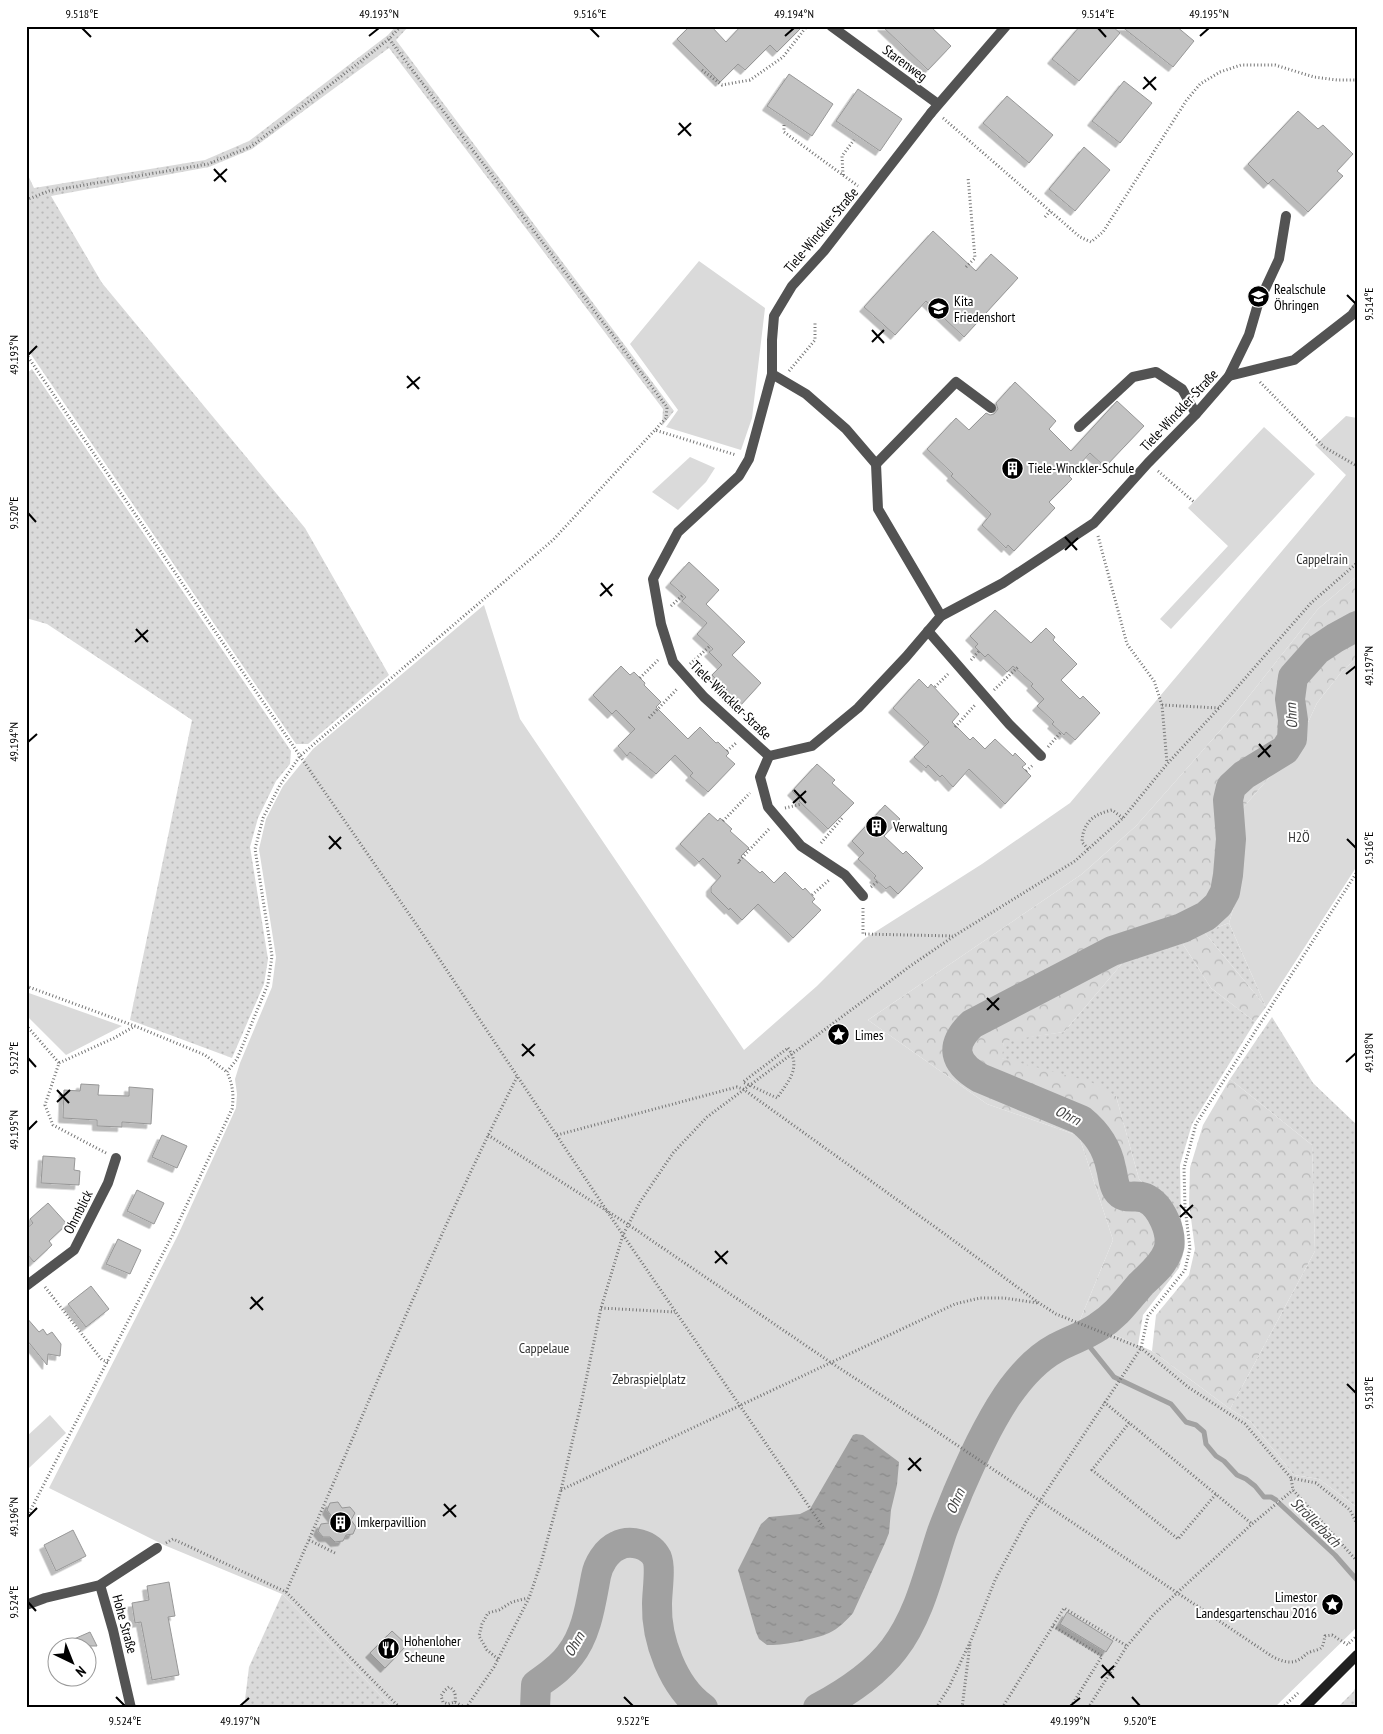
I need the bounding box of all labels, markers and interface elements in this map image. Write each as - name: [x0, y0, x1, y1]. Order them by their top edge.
- text: 9.518°E: [66, 6, 99, 21]
- text: 49.193°N: [359, 6, 399, 21]
- text: 9.516°E: [574, 6, 607, 21]
- text: 49.194°N: [774, 6, 814, 21]
- text: 9.514°E: [1082, 6, 1115, 21]
- text: 49.195°N: [1189, 6, 1229, 21]
- street label: Starenweg: [879, 41, 931, 85]
- street label: Tiele-Winckler-Straße: [780, 183, 862, 276]
- place label: Realschule Öhringen: [1274, 280, 1326, 314]
- school or university icon: Realschule Öhringen: [1246, 285, 1270, 309]
- text: 9.514°E: [1361, 288, 1376, 321]
- place label: Kita Friedenshort: [954, 292, 1016, 326]
- school or university icon: Kita Friedenshort: [926, 297, 950, 321]
- text: 49.193°N: [6, 335, 21, 375]
- street label: Tiele-Winckler-Straße: [1136, 365, 1222, 455]
- building icon: Tiele-Winckler-Schule: [1000, 456, 1024, 480]
- place label: Tiele-Winckler-Schule: [1028, 459, 1135, 477]
- text: 9.520°E: [6, 497, 21, 530]
- park label: Cappelrain: [1296, 550, 1348, 568]
- text: 49.197°N: [1361, 646, 1376, 686]
- street label: Tiele-Winckler-Straße: [687, 657, 776, 743]
- water label: Ohrn: [1281, 701, 1301, 729]
- text: 49.194°N: [6, 722, 21, 762]
- building icon: Verwaltung: [865, 815, 889, 839]
- place label: Verwaltung: [892, 818, 948, 836]
- park label: H2Ö: [1288, 828, 1310, 846]
- text: 9.516°E: [1361, 832, 1376, 865]
- place icon: Limes: [827, 1023, 851, 1047]
- place label: Limes: [855, 1026, 884, 1044]
- text: 49.198°N: [1361, 1033, 1376, 1073]
- text: 9.522°E: [6, 1042, 21, 1075]
- water label: Ohrn: [1052, 1101, 1085, 1130]
- text: 49.195°N: [6, 1110, 21, 1150]
- street label: Ohrnblick: [59, 1187, 97, 1237]
- park label: Cappelaue: [519, 1339, 569, 1357]
- park label: Zebraspielplatz: [612, 1370, 686, 1388]
- text: 9.518°E: [1361, 1377, 1376, 1410]
- water label: Ohrn: [941, 1484, 969, 1516]
- water label: Ströllerbach: [1287, 1493, 1346, 1552]
- text: 49.196°N: [6, 1497, 21, 1537]
- building icon: Imkerpavillion: [329, 1510, 353, 1534]
- place label: Imkerpavillion: [357, 1513, 426, 1531]
- text: 9.524°E: [6, 1586, 21, 1619]
- place label: Limestor Landesgartenschau 2016: [1196, 1588, 1317, 1622]
- street label: Hohe Straße: [108, 1593, 142, 1656]
- place icon: Limestor Landesgartenschau 2016: [1321, 1593, 1345, 1617]
- water label: Ohrn: [559, 1627, 589, 1660]
- place label: Hohenloher Scheune: [404, 1632, 461, 1666]
- north arrow: [48, 1636, 98, 1686]
- restaurant icon: Hohenloher Scheune: [376, 1637, 400, 1661]
- text: N: [72, 1662, 90, 1681]
- text: 9.524°E: [109, 1713, 142, 1728]
- text: 49.197°N: [220, 1713, 260, 1728]
- text: 9.522°E: [617, 1713, 650, 1728]
- text: 49.199°N: [1050, 1713, 1090, 1728]
- text: 9.520°E: [1124, 1713, 1157, 1728]

